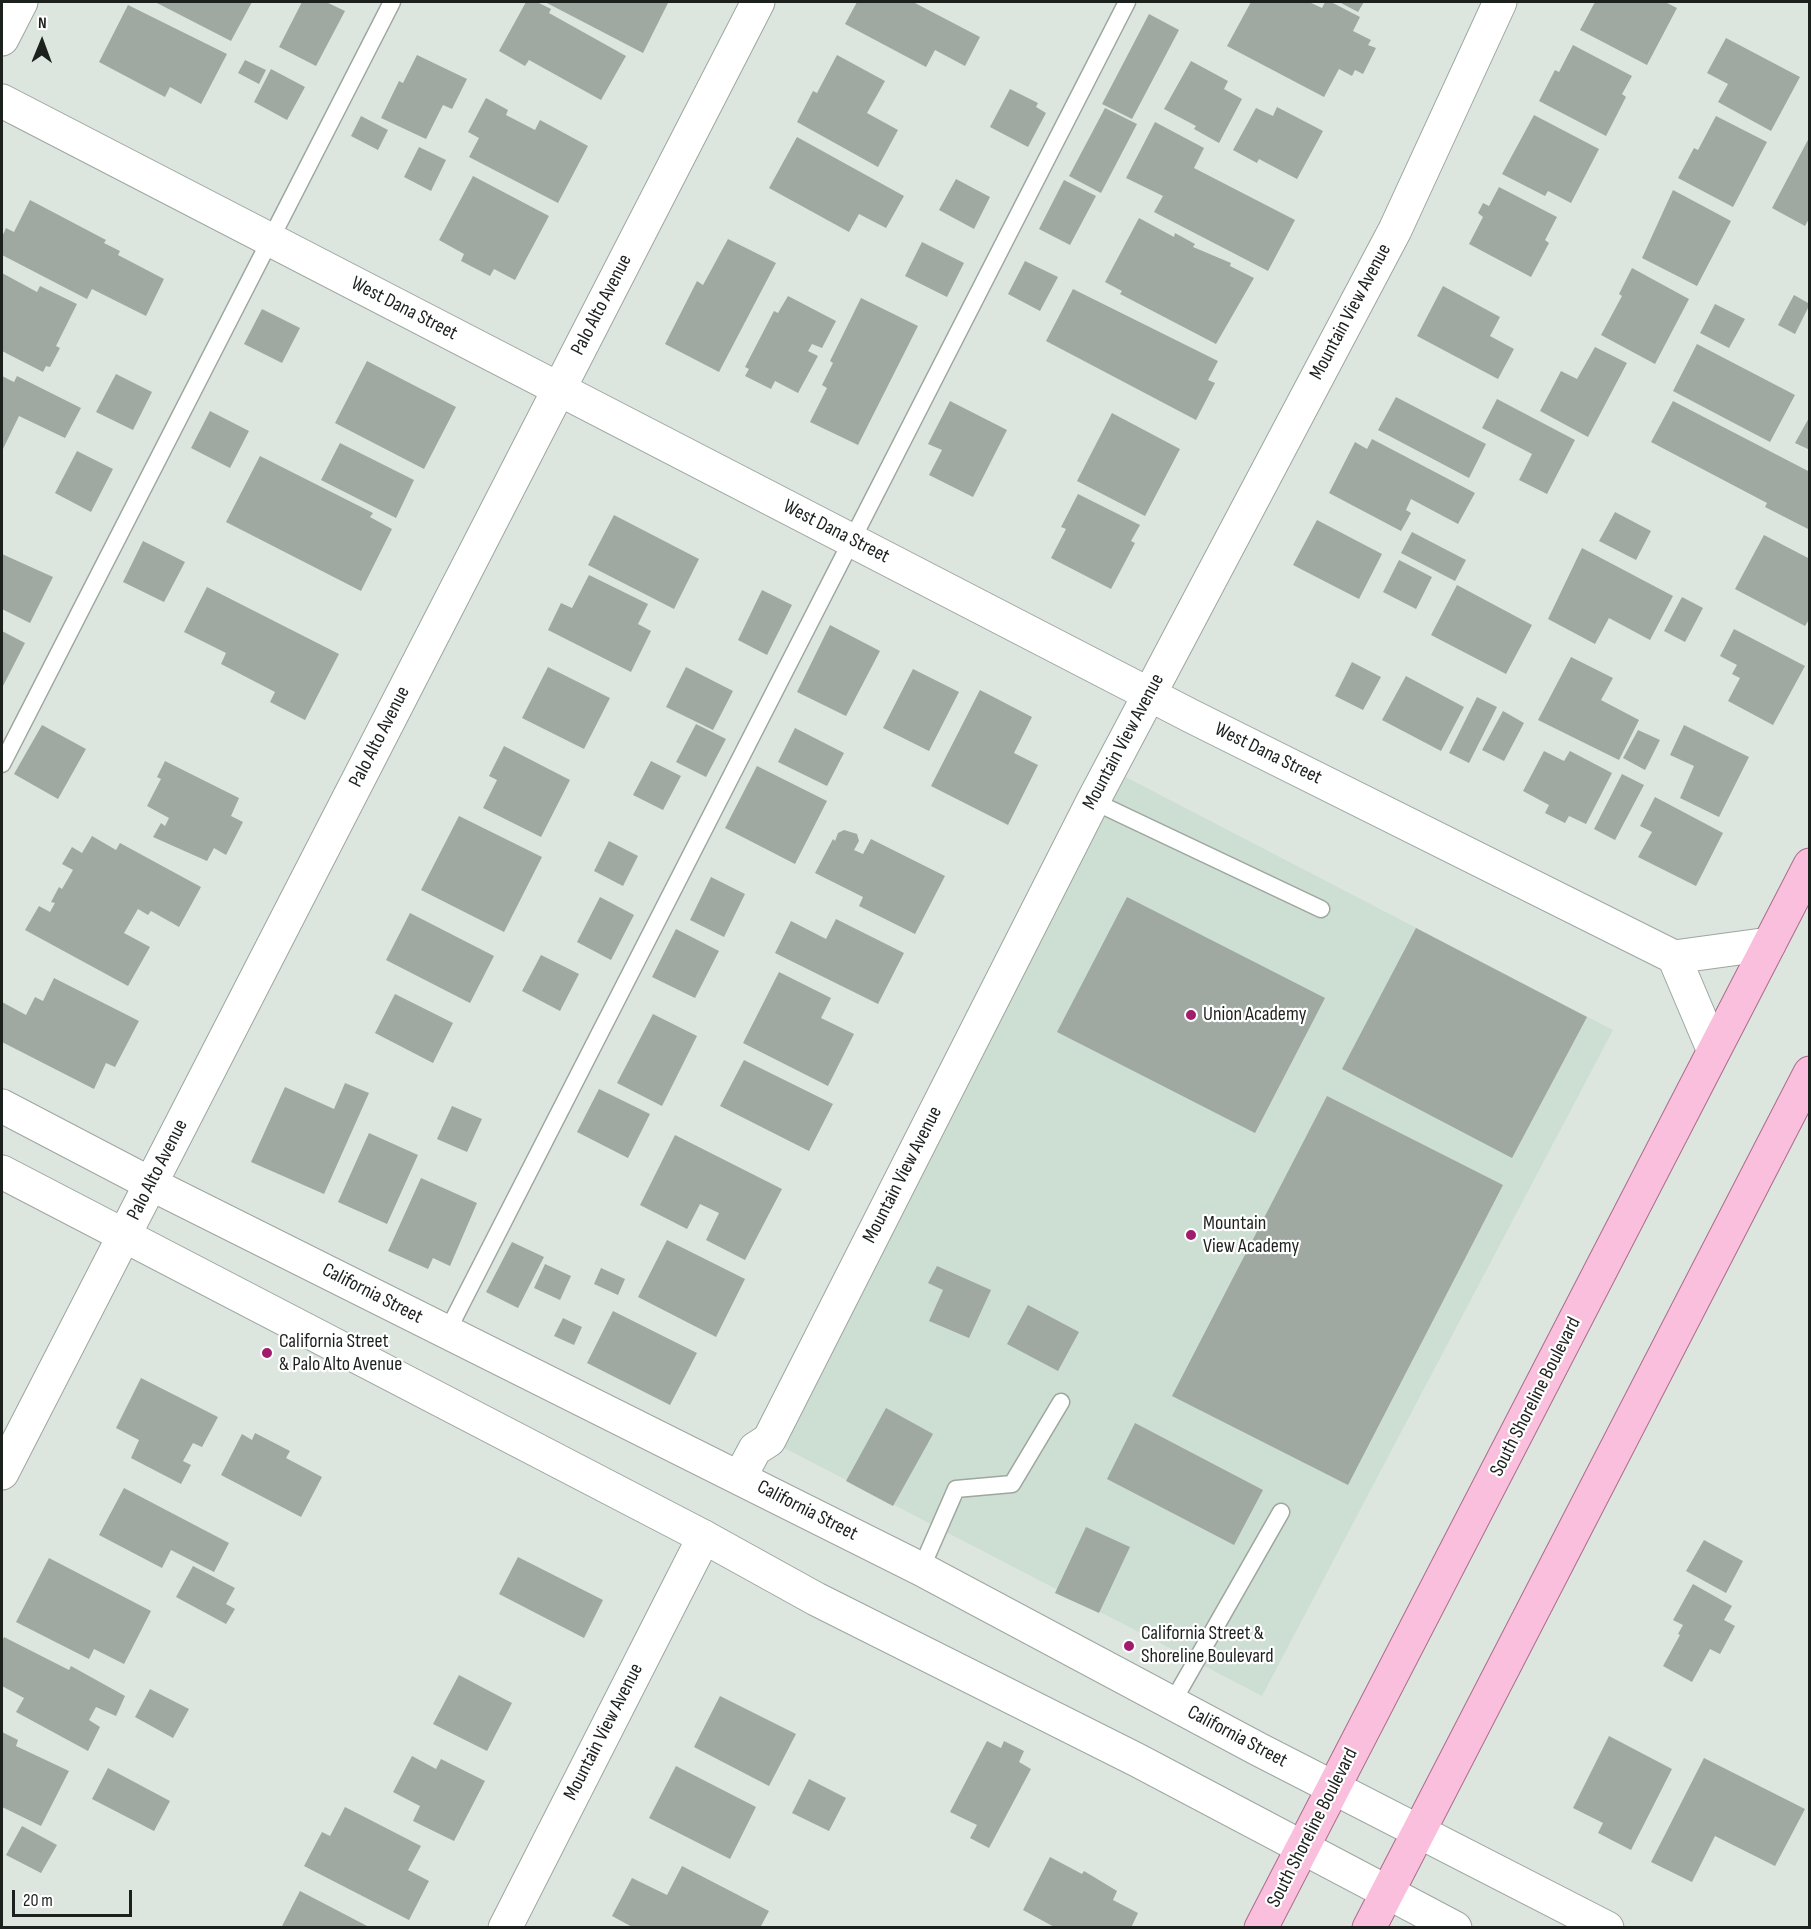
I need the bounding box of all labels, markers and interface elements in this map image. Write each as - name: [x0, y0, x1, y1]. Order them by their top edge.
- north arrow: [12, 12, 72, 72]
- text: N: [38, 14, 47, 33]
- street label: Mountain View Avenue: [1305, 240, 1397, 384]
- street label: Palo Alto Avenue: [566, 251, 638, 359]
- street label: West Dana Street: [347, 272, 461, 346]
- street label: West Dana Street: [779, 495, 893, 569]
- street label: Mountain View Avenue: [1078, 670, 1170, 814]
- street label: Palo Alto Avenue: [344, 683, 416, 791]
- street label: West Dana Street: [1211, 718, 1325, 790]
- place label: Union Academy: [1203, 1003, 1306, 1027]
- marker: Union Academy: [1184, 1008, 1198, 1022]
- street label: Mountain View Avenue: [858, 1103, 948, 1247]
- street label: Palo Alto Avenue: [122, 1116, 194, 1224]
- place label: Mountain View Academy: [1203, 1212, 1299, 1259]
- marker: Mountain View Academy: [1184, 1228, 1198, 1242]
- street label: California Street: [318, 1258, 426, 1330]
- street label: South Shoreline Boulevard: [1485, 1313, 1587, 1481]
- place label: California Street & Palo Alto Avenue: [279, 1330, 402, 1377]
- marker: California Street & Palo Alto Avenue: [260, 1346, 274, 1360]
- street label: California Street: [753, 1475, 861, 1547]
- place label: California Street & Shoreline Boulevard: [1141, 1622, 1274, 1669]
- marker: California Street & Shoreline Boulevard: [1122, 1639, 1136, 1653]
- street label: Mountain View Avenue: [559, 1660, 649, 1804]
- street label: California Street: [1183, 1701, 1291, 1773]
- street label: South Shoreline Boulevard: [1262, 1744, 1364, 1912]
- scale bar: [15, 1878, 135, 1916]
- text: 20 m: [23, 1890, 53, 1911]

